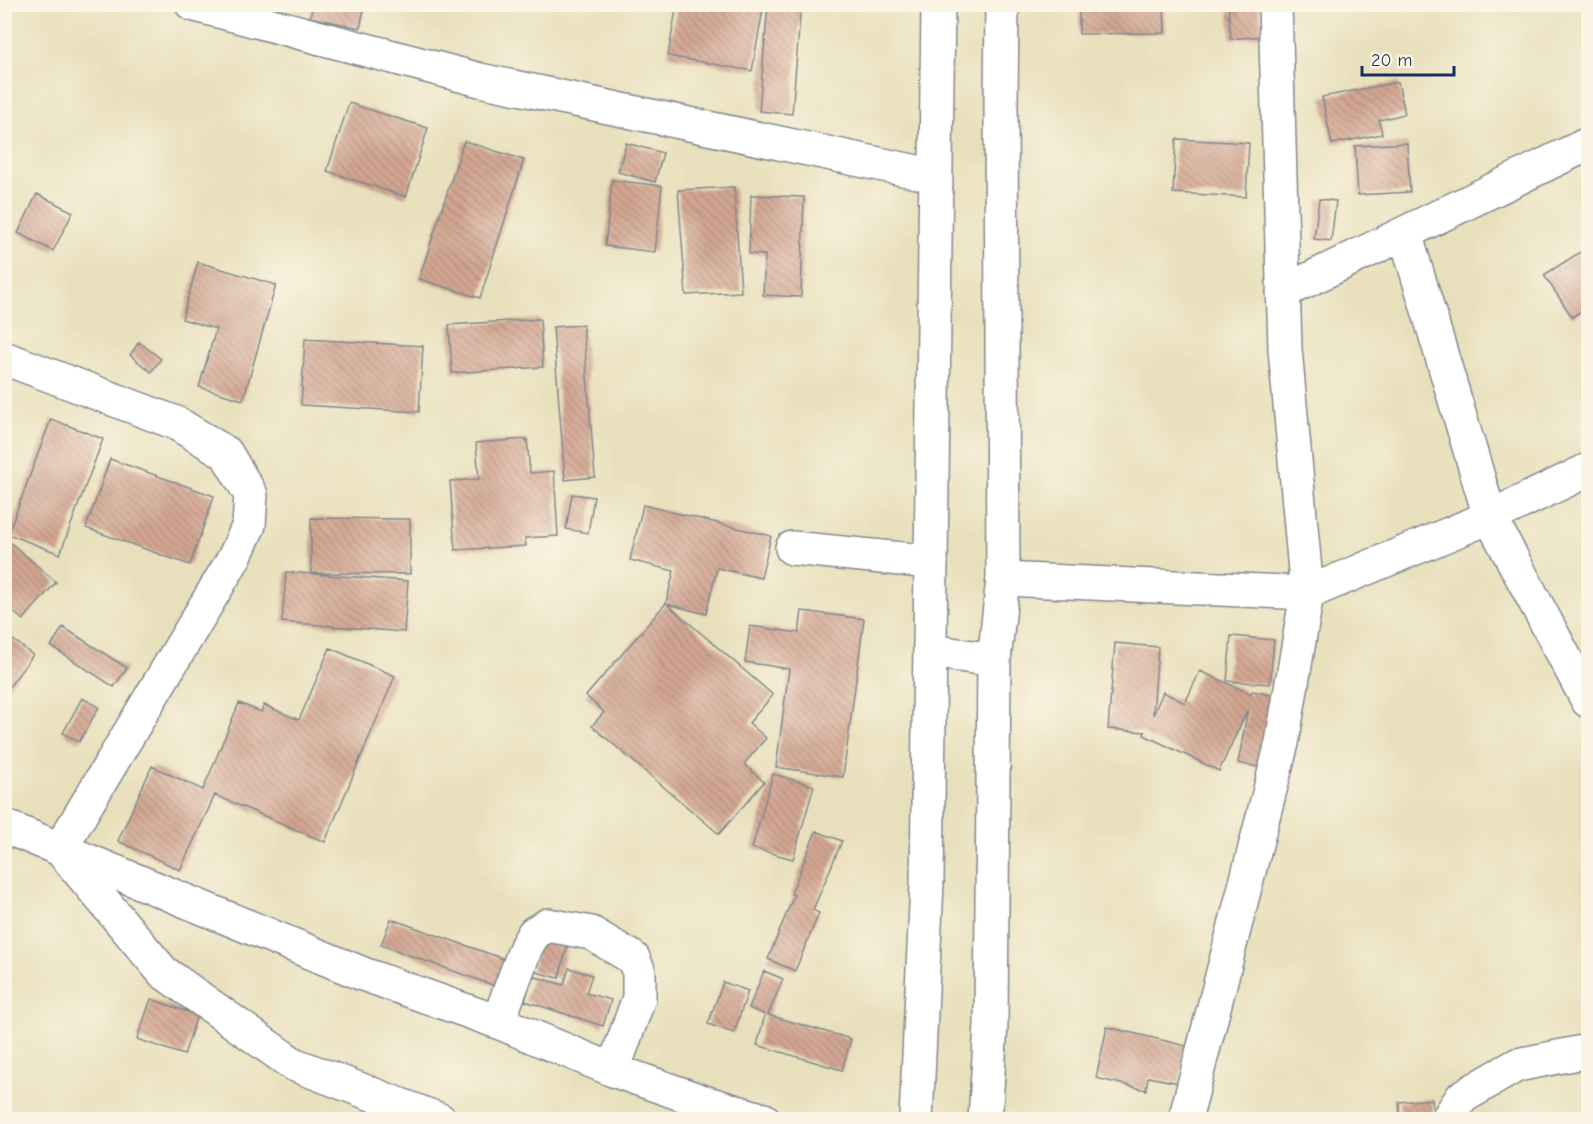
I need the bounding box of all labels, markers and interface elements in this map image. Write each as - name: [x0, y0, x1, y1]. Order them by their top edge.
- scale bar: [1362, 39, 1454, 77]
- text: 20 m: [1371, 50, 1412, 71]

